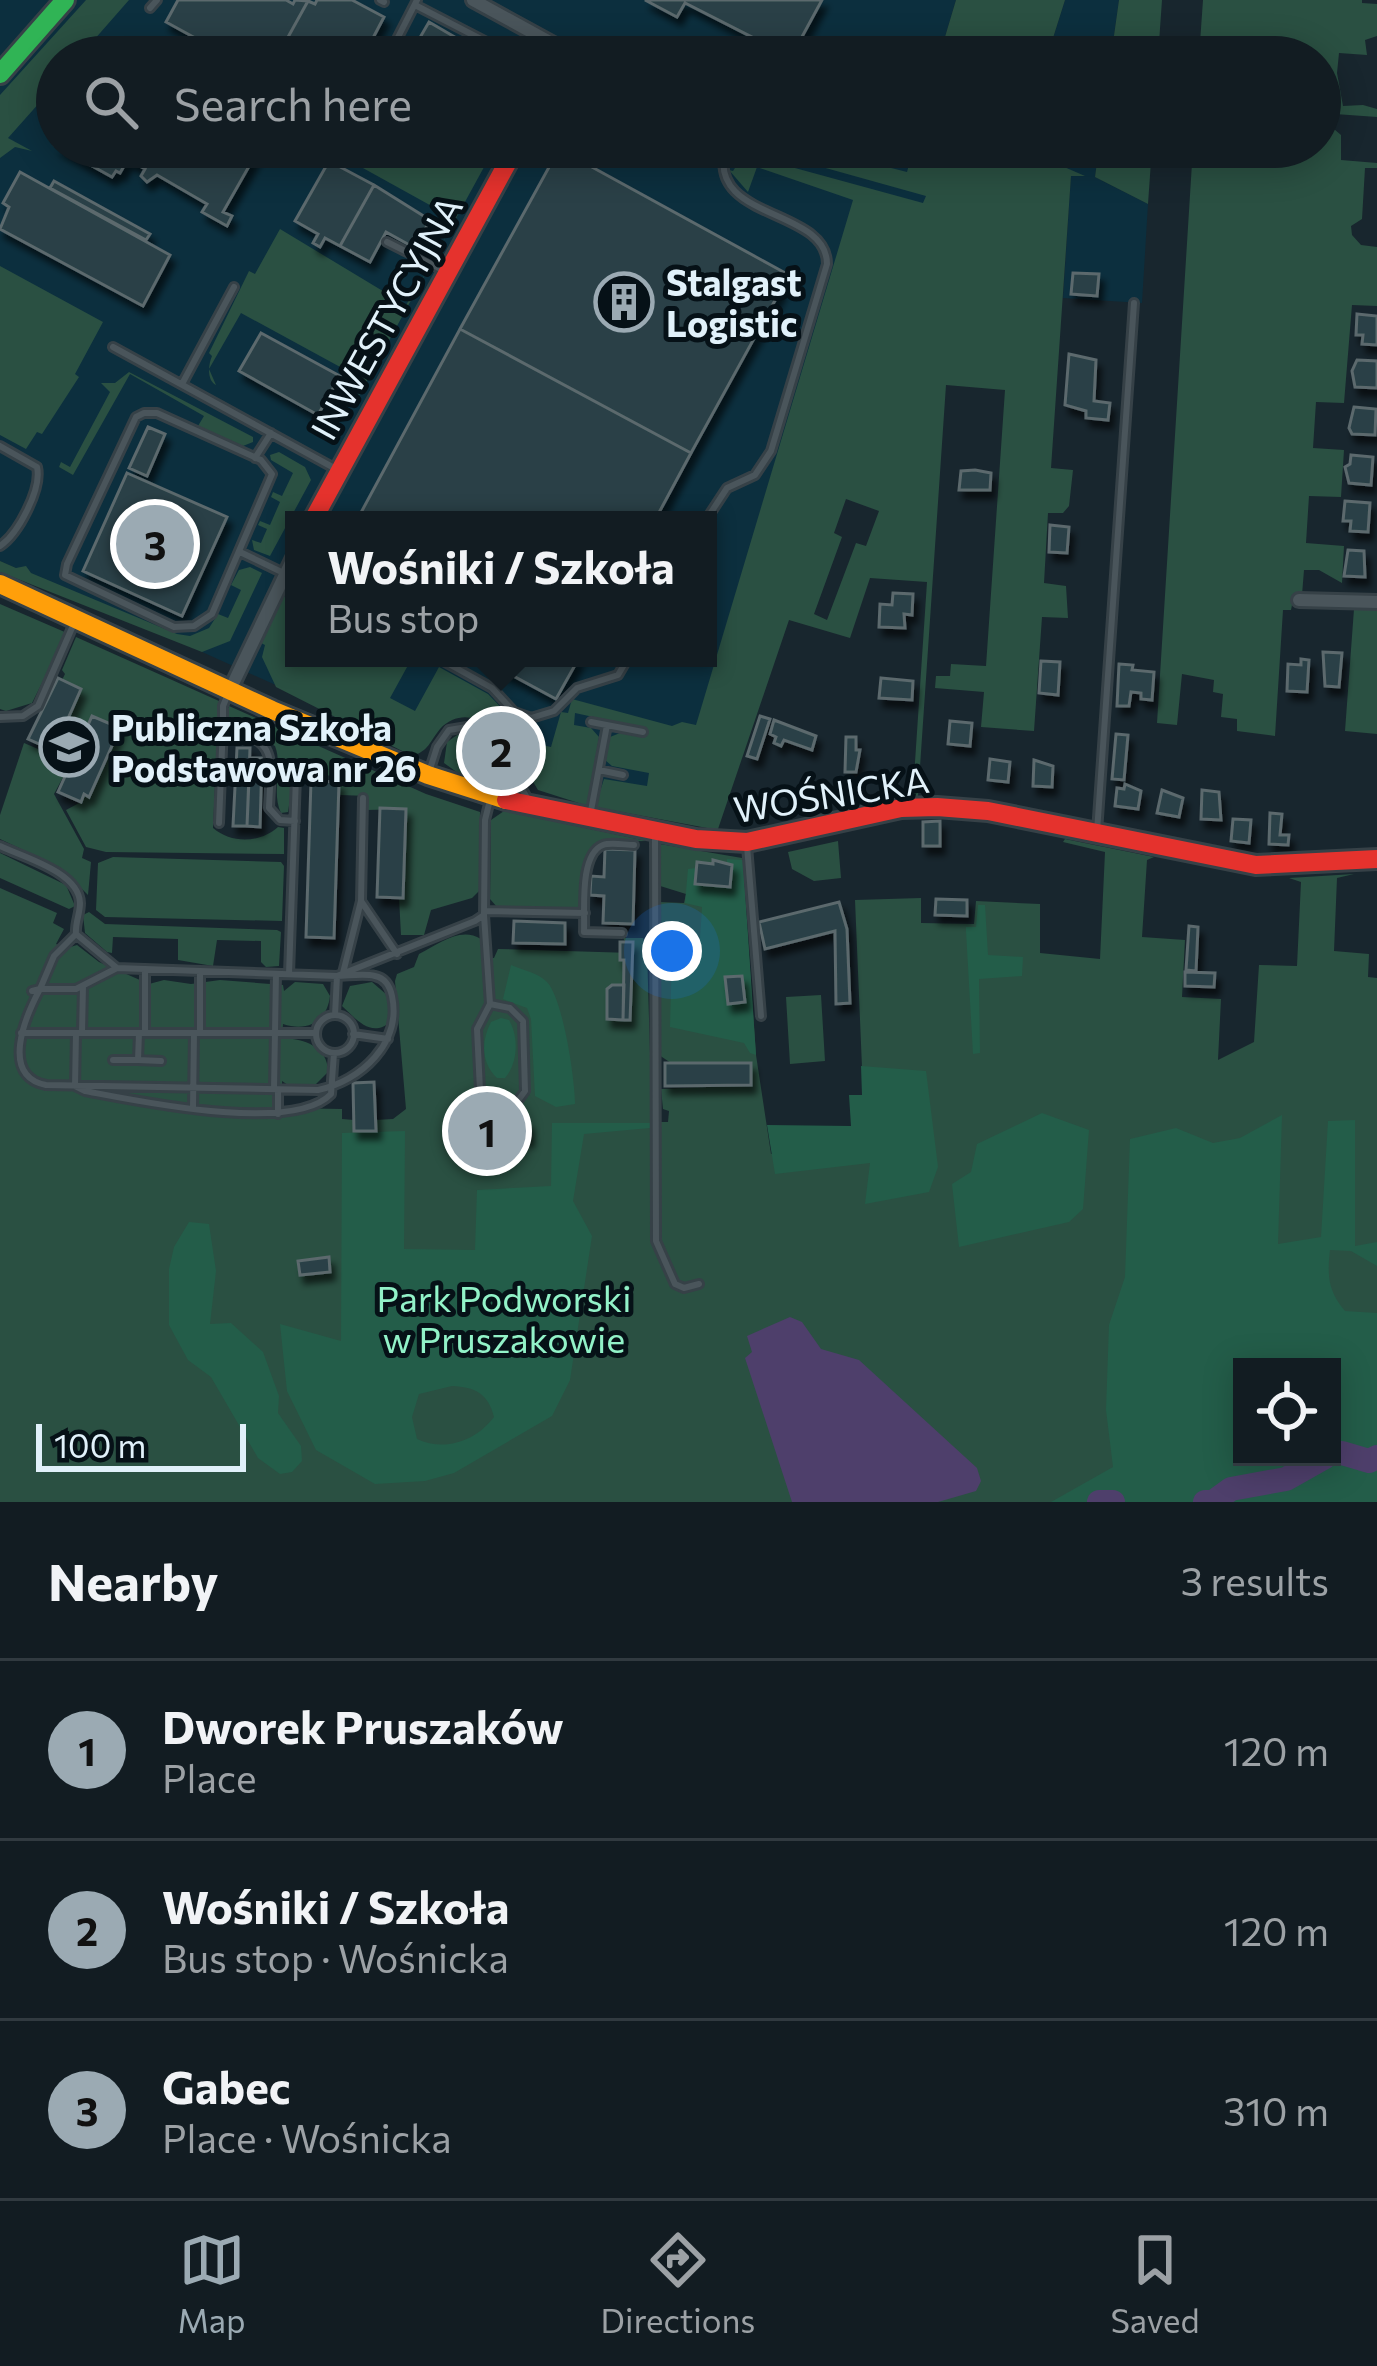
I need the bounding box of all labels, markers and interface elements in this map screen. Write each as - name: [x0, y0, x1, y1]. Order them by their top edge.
- search box: [36, 36, 1341, 168]
- icon: search: [78, 69, 144, 135]
- text: Search here: [174, 75, 412, 130]
- street label: INWESTYCYJNA: [300, 188, 470, 446]
- place label: Stalgast Logistic: [666, 259, 802, 344]
- building icon: Stalgast Logistic: [593, 271, 655, 333]
- pin: 3: [116, 499, 194, 589]
- popup: [285, 511, 717, 667]
- text: Wośniki / Szkoła: [327, 538, 675, 593]
- text: Bus stop: [327, 593, 479, 641]
- place label: Publiczna Szkoła Podstawowa nr 26: [111, 704, 417, 789]
- pin: 2: [462, 706, 540, 796]
- school or university icon: Publiczna Szkoła Podstawowa nr 26: [38, 716, 100, 778]
- street label: WOŚNICKA: [730, 756, 932, 830]
- your location: [642, 921, 702, 981]
- pin: 1: [448, 1086, 526, 1176]
- park label: Park Podworski w Pruszakowie: [376, 1275, 632, 1360]
- map controls: [1233, 1358, 1341, 1466]
- button: locate: [1233, 1358, 1341, 1466]
- scale bar: [36, 1418, 246, 1471]
- text: 100 m: [54, 1424, 146, 1465]
- text: Nearby: [48, 1549, 218, 1612]
- text: 3 results: [1181, 1556, 1329, 1604]
- text: Dworek Pruszaków: [162, 1698, 564, 1753]
- text: 1: [78, 1726, 96, 1774]
- text: 120 m: [1224, 1726, 1329, 1774]
- text: Place: [162, 1753, 257, 1801]
- text: Wośniki / Szkoła: [162, 1878, 509, 1933]
- text: 2: [76, 1906, 98, 1954]
- text: 120 m: [1224, 1906, 1329, 1954]
- text: Bus stop · Wośnicka: [162, 1933, 509, 1981]
- text: Gabec: [162, 2058, 291, 2113]
- text: 3: [76, 2086, 98, 2134]
- text: 310 m: [1223, 2086, 1329, 2134]
- text: Place · Wośnicka: [162, 2113, 452, 2161]
- tab: Map: [178, 2227, 246, 2340]
- tab: Directions: [601, 2227, 755, 2340]
- tab: Saved: [1110, 2227, 1199, 2340]

